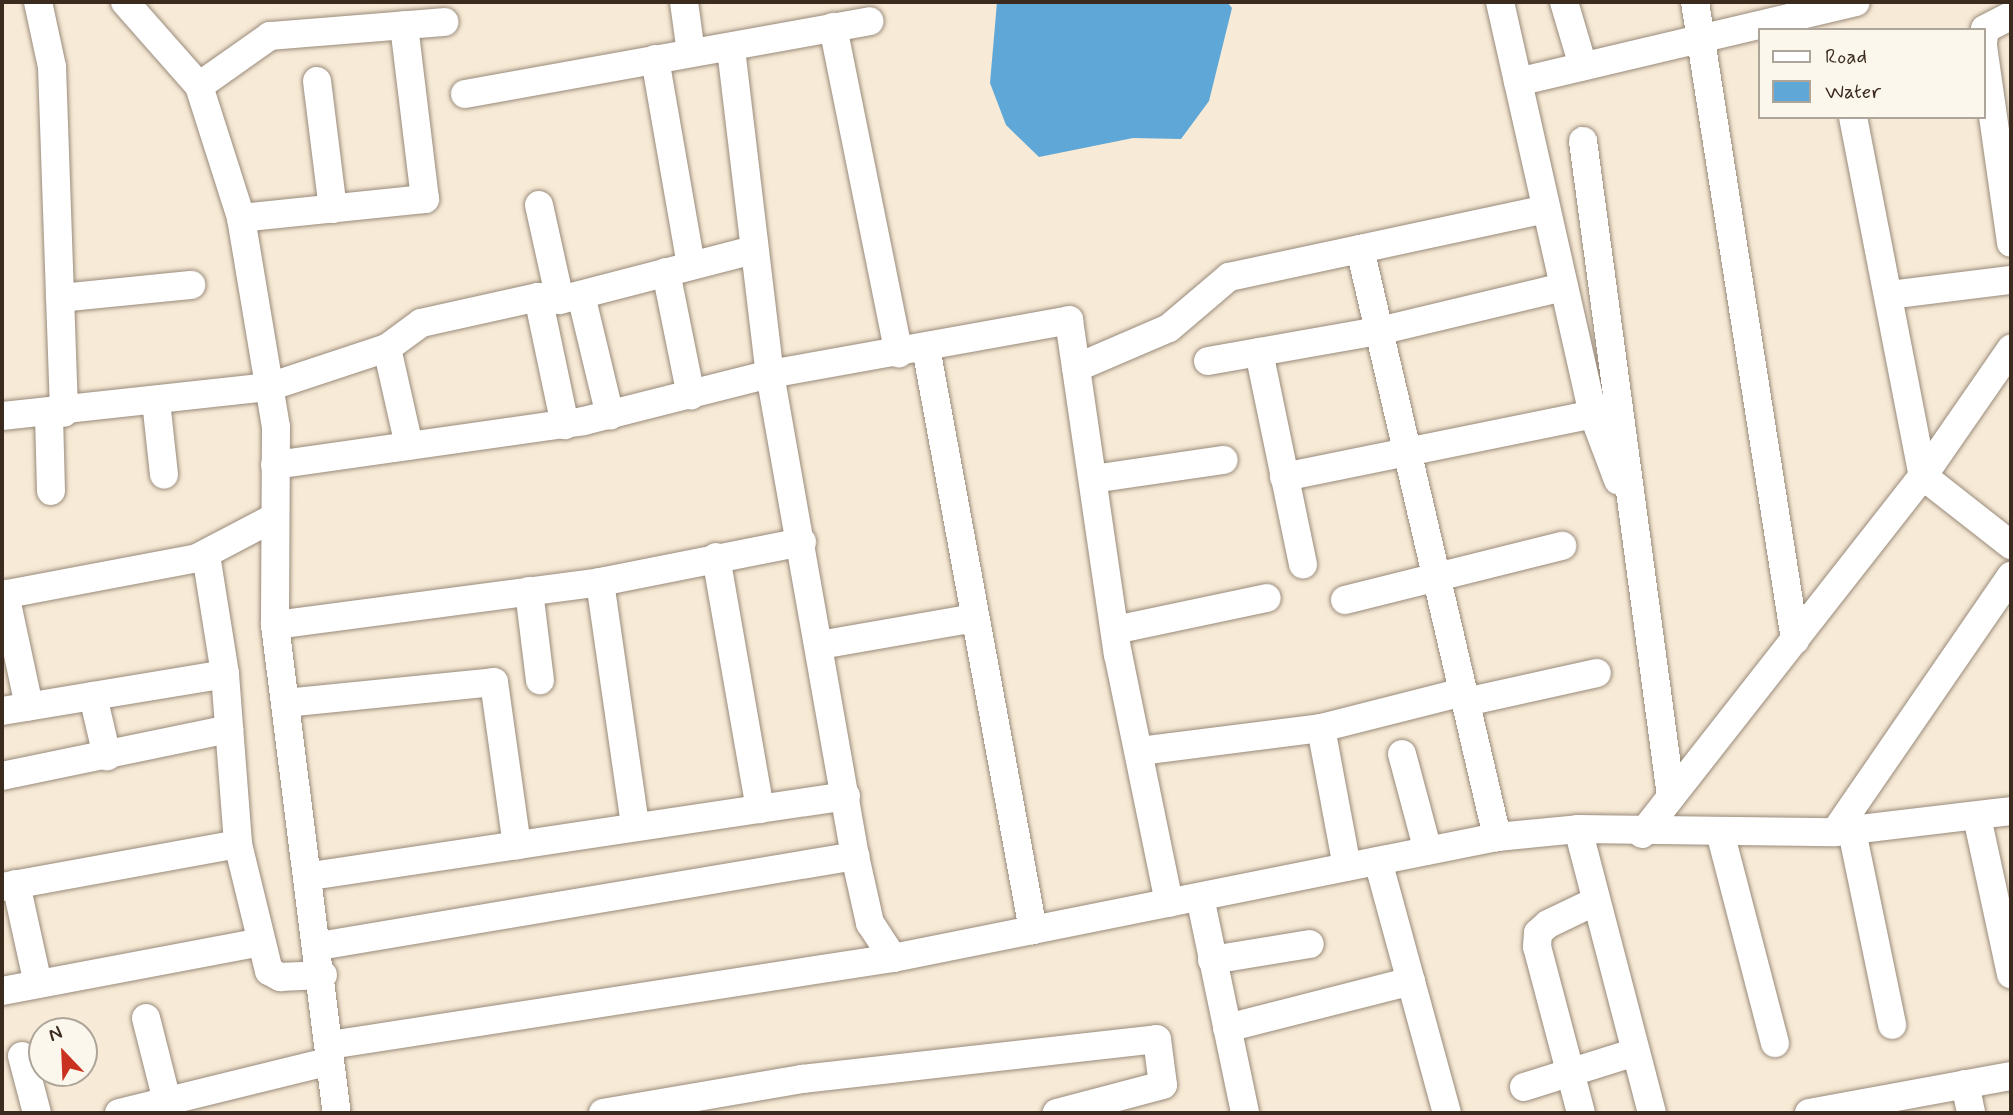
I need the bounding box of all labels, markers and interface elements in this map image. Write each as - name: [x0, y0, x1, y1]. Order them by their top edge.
- legend: [1758, 28, 1985, 119]
- text: Road: [1825, 43, 1867, 71]
- text: Water: [1825, 78, 1881, 106]
- north arrow: [28, 1017, 98, 1087]
- text: N: [45, 1020, 66, 1048]

